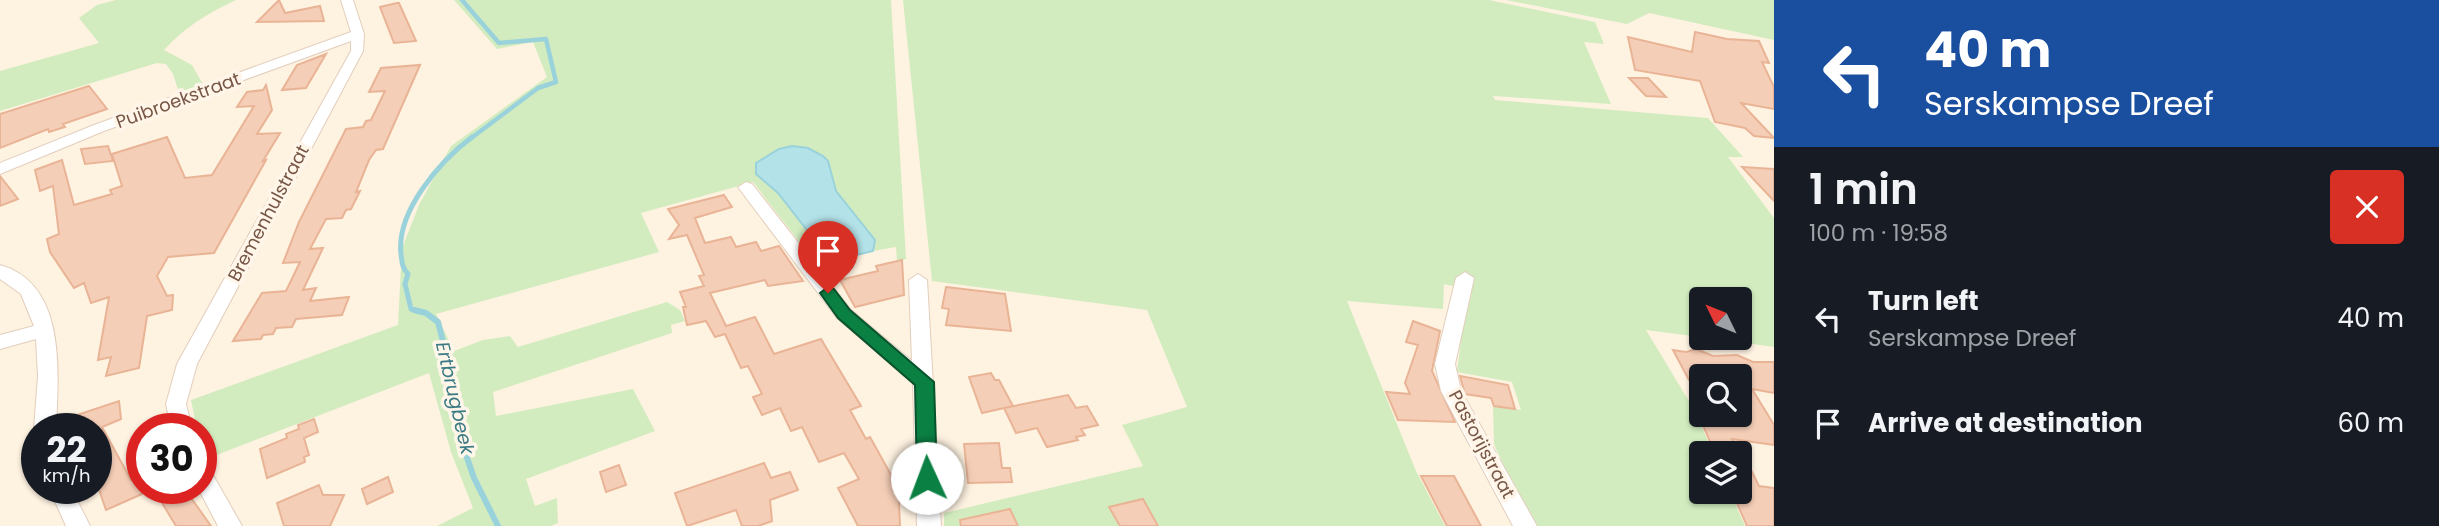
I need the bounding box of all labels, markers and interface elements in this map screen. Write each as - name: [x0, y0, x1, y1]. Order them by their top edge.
- text: 40 m: [1924, 16, 2051, 84]
- icon: left: [1809, 28, 1900, 119]
- street label: Puibroekstraat: [112, 66, 244, 134]
- text: Serskampse Dreef: [1924, 81, 2214, 126]
- street label: Bremenhulstraat: [221, 140, 315, 286]
- text: 1 min: [1809, 160, 1918, 219]
- button: close: [2330, 170, 2404, 244]
- text: 100 m · 19:58: [1809, 217, 1948, 249]
- pin: [798, 221, 858, 293]
- icon: arrive: [809, 232, 847, 270]
- text: Turn left: [1868, 283, 1979, 319]
- north arrow: [1689, 287, 1752, 350]
- map controls: [1689, 287, 1752, 504]
- icon: left: [1809, 300, 1847, 338]
- text: 40 m: [2338, 300, 2404, 336]
- text: Serskampse Dreef: [1868, 322, 2076, 354]
- water label: Ertbrugbeek: [429, 339, 481, 458]
- button: search: [1689, 364, 1752, 427]
- street label: Pastorijstraat: [1443, 385, 1521, 503]
- icon: arrive: [1809, 405, 1847, 443]
- text: Arrive at destination: [1868, 405, 2143, 441]
- text: 60 m: [2337, 405, 2404, 441]
- speed limit sign: 30: [126, 413, 217, 504]
- text: 22: [47, 425, 86, 474]
- position arrow: [890, 441, 964, 515]
- button: layers: [1689, 441, 1752, 504]
- text: km/h: [43, 463, 90, 488]

